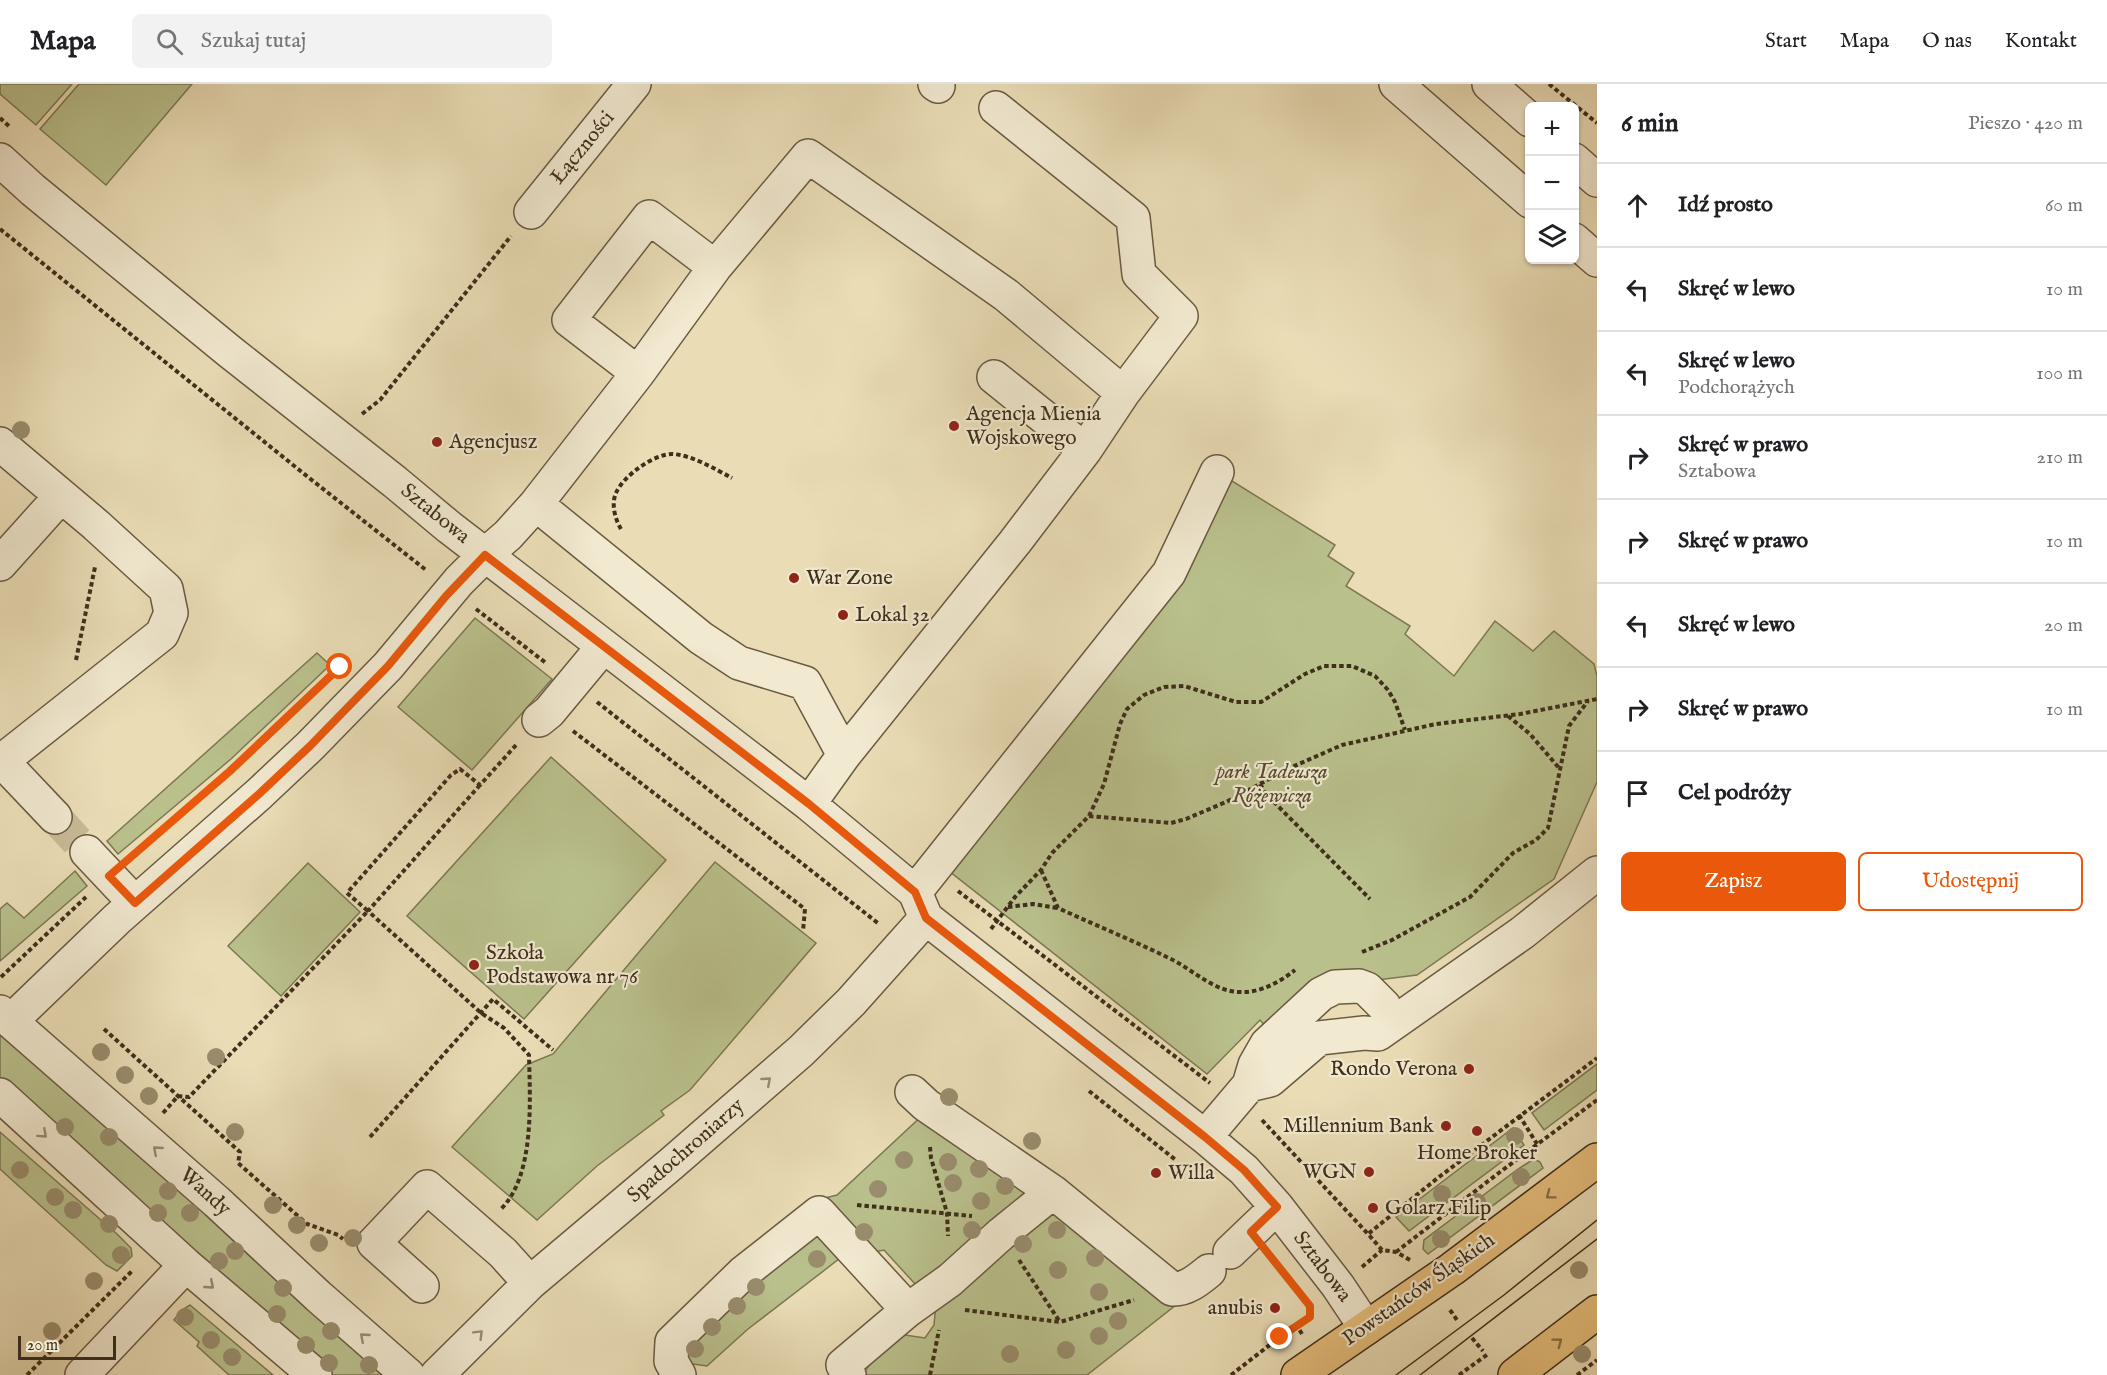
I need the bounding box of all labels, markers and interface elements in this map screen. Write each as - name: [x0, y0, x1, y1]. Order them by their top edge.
- search box: [132, 14, 552, 68]
- text: Mapa: [30, 24, 96, 59]
- icon: search: [153, 25, 186, 58]
- text: Szukaj tutaj: [201, 27, 306, 55]
- text: Start: [1765, 28, 1807, 55]
- text: Mapa: [1840, 28, 1889, 55]
- text: O nas: [1922, 28, 1972, 55]
- text: Kontakt: [2005, 28, 2077, 55]
- map controls: [1525, 102, 1579, 264]
- button: +: [1525, 102, 1579, 156]
- street label: Łączności: [545, 106, 621, 190]
- text: 6 min: [1621, 107, 1679, 140]
- text: Pieszo · 420 m: [1968, 111, 2083, 136]
- button: −: [1525, 156, 1579, 210]
- icon: ahead: [1621, 189, 1654, 222]
- text: Idź prosto: [1678, 191, 1773, 219]
- text: 60 m: [2045, 193, 2083, 218]
- button: layers: [1525, 210, 1579, 264]
- icon: left: [1621, 273, 1654, 306]
- text: Skręć w lewo: [1678, 275, 1795, 303]
- text: 10 m: [2046, 277, 2083, 302]
- text: Skręć w lewo: [1678, 347, 1795, 375]
- icon: left: [1621, 357, 1654, 390]
- text: 100 m: [2036, 361, 2083, 386]
- text: Podchorążych: [1678, 375, 1795, 400]
- place label: Agencja Mienia Wojskowego: [965, 401, 1102, 452]
- marker: Agencja Mienia Wojskowego: [947, 419, 961, 433]
- place label: Agencjusz: [448, 429, 538, 456]
- text: Skręć w prawo: [1678, 431, 1808, 459]
- marker: Agencjusz: [430, 435, 444, 449]
- icon: right: [1621, 441, 1654, 474]
- text: 210 m: [2037, 445, 2083, 470]
- text: Sztabowa: [1678, 459, 1756, 484]
- street label: Sztabowa: [395, 478, 476, 551]
- icon: right: [1621, 525, 1654, 558]
- text: Skręć w prawo: [1678, 527, 1808, 555]
- text: 10 m: [2046, 529, 2083, 554]
- place label: War Zone: [806, 565, 893, 592]
- marker: War Zone: [787, 571, 801, 585]
- place label: Lokal 32: [855, 602, 930, 629]
- marker: Lokal 32: [836, 608, 850, 622]
- icon: left: [1621, 609, 1654, 642]
- text: Skręć w lewo: [1678, 611, 1795, 639]
- text: 20 m: [2044, 613, 2083, 638]
- route start: [326, 653, 352, 679]
- icon: right: [1621, 693, 1654, 726]
- text: Skręć w prawo: [1678, 695, 1808, 723]
- text: 10 m: [2046, 697, 2083, 722]
- park label: park Tadeusza Różewicza: [1212, 759, 1328, 810]
- icon: arrive: [1621, 777, 1654, 810]
- text: Cel podróży: [1678, 779, 1791, 807]
- button: Zapisz: [1621, 852, 1846, 911]
- button: Udostępnij: [1858, 852, 2083, 911]
- place label: Szkoła Podstawowa nr 76: [486, 940, 639, 991]
- marker: Szkoła Podstawowa nr 76: [467, 958, 481, 972]
- place label: Rondo Verona: [1330, 1056, 1458, 1083]
- marker: Rondo Verona: [1462, 1062, 1476, 1076]
- one-way arrow: [760, 1077, 771, 1088]
- street label: Spadochroniarzy: [622, 1092, 751, 1209]
- place label: Millennium Bank: [1283, 1113, 1435, 1140]
- marker: Millennium Bank: [1439, 1119, 1453, 1133]
- marker: Home Broker: [1470, 1124, 1484, 1138]
- one-way arrow: [36, 1127, 47, 1138]
- place label: Home Broker: [1417, 1140, 1538, 1167]
- one-way arrow: [153, 1146, 164, 1157]
- place label: WGN: [1302, 1159, 1357, 1186]
- place label: Willa: [1168, 1160, 1215, 1187]
- street label: Wandy: [174, 1162, 237, 1223]
- marker: WGN: [1362, 1165, 1376, 1179]
- marker: Willa: [1149, 1166, 1163, 1180]
- one-way arrow: [1546, 1188, 1557, 1199]
- place label: Golarz Filip: [1385, 1195, 1491, 1222]
- marker: Golarz Filip: [1366, 1201, 1380, 1215]
- street label: Sztabowa: [1287, 1226, 1358, 1309]
- street label: Powstańców Śląskich: [1337, 1227, 1500, 1353]
- one-way arrow: [203, 1278, 214, 1289]
- place label: anubis: [1208, 1295, 1263, 1322]
- marker: anubis: [1268, 1301, 1282, 1315]
- route end: [1266, 1323, 1292, 1349]
- one-way arrow: [471, 1331, 482, 1342]
- scale bar: [18, 1333, 116, 1360]
- one-way arrow: [360, 1333, 371, 1344]
- text: 20 m: [27, 1336, 58, 1356]
- one-way arrow: [1551, 1338, 1562, 1349]

